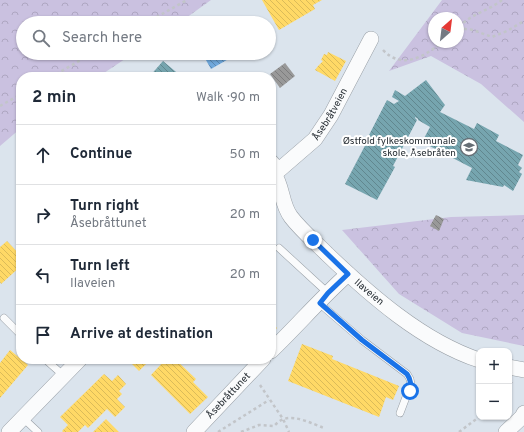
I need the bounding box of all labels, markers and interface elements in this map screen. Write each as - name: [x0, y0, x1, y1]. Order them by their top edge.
- north arrow: [428, 12, 464, 48]
- search box: [16, 16, 276, 60]
- icon: search: [30, 27, 52, 49]
- text: Search here: [62, 29, 142, 48]
- street label: Åsebråtveien: [309, 86, 351, 143]
- text: 2 min: [32, 87, 76, 109]
- text: Walk · 90 m: [196, 90, 260, 106]
- place label: Østfold fylkeskommunale skole, Åsebråten: [343, 135, 456, 160]
- school or university icon: Østfold fylkeskommunale skole, Åsebråten: [459, 137, 479, 157]
- icon: ahead: [32, 144, 54, 166]
- text: Continue: [70, 145, 132, 164]
- text: 50 m: [230, 147, 260, 163]
- text: Turn right: [70, 197, 139, 216]
- icon: right: [32, 204, 54, 226]
- text: 20 m: [230, 207, 260, 223]
- text: Åsebråttunet: [70, 216, 147, 232]
- route end: [304, 231, 322, 249]
- text: Turn left: [70, 257, 130, 276]
- icon: left: [32, 264, 54, 286]
- text: 20 m: [230, 267, 260, 283]
- text: Ilaveien: [70, 276, 115, 292]
- street label: Ilaveien: [352, 276, 387, 308]
- icon: arrive: [32, 324, 54, 346]
- text: Arrive at destination: [70, 325, 213, 344]
- map controls: [476, 348, 512, 420]
- button: +: [476, 348, 512, 384]
- street label: Åsebråttunet: [203, 370, 253, 422]
- route start: [401, 382, 419, 400]
- button: −: [476, 384, 512, 420]

